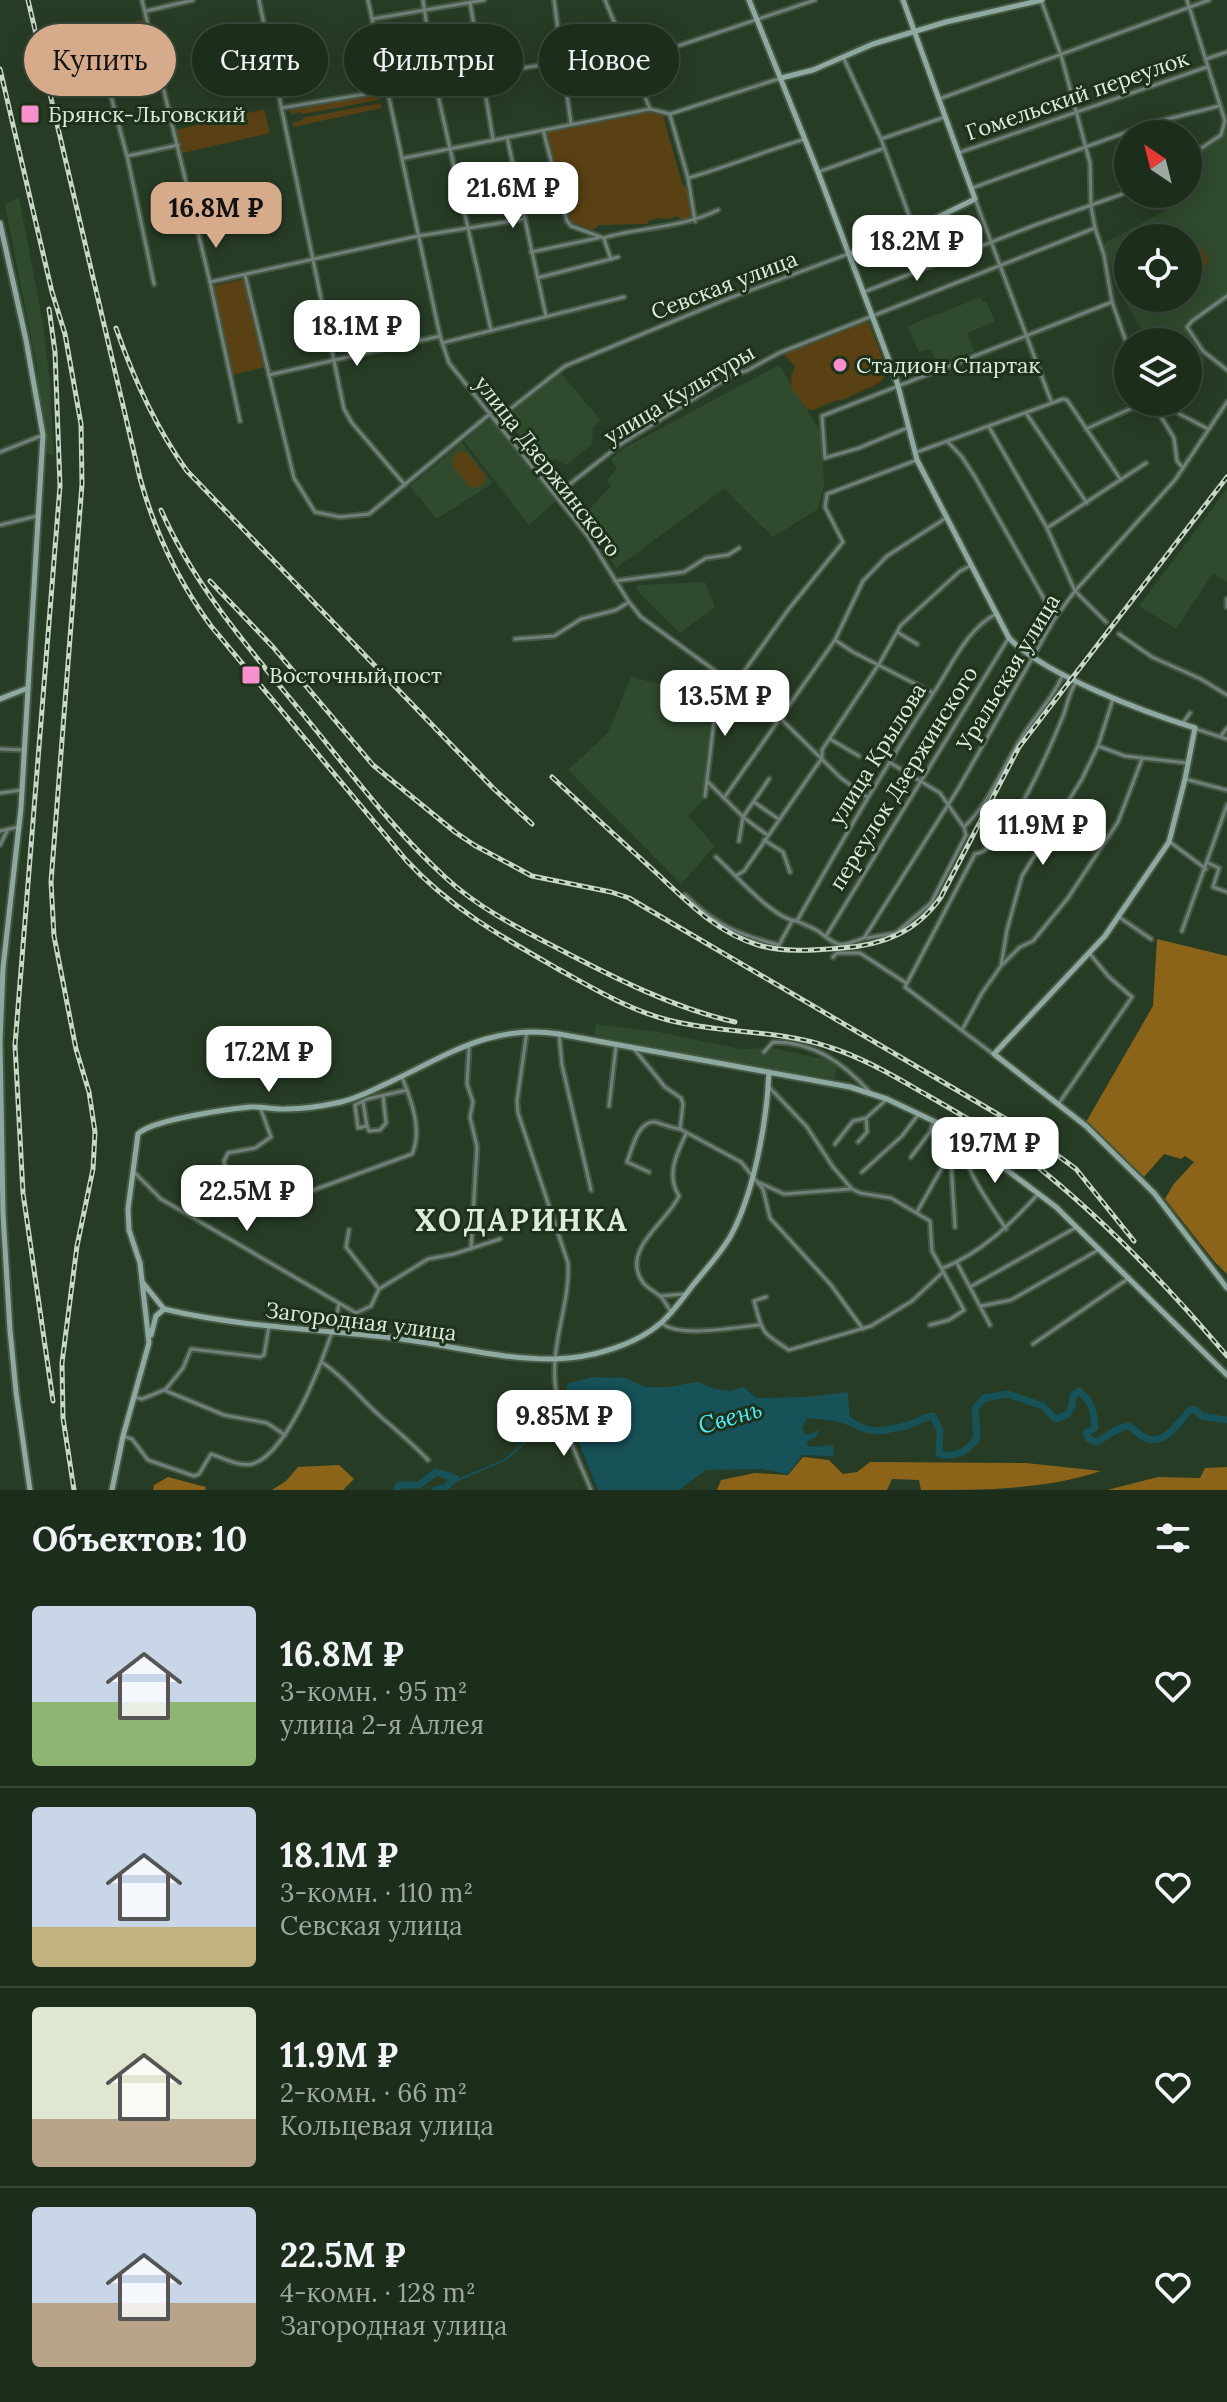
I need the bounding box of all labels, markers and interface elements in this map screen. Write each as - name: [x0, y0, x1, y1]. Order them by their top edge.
- chip: Купить: [24, 24, 176, 96]
- chip: Снять: [192, 24, 328, 96]
- chip: Фильтры: [344, 24, 523, 96]
- chip: Новое: [539, 24, 679, 96]
- street label: Гомельский переулок: [962, 44, 1192, 146]
- place label: Брянск-Льговский: [48, 100, 246, 128]
- marker: Брянск-Льговский: [19, 103, 41, 125]
- north arrow: [1114, 120, 1202, 208]
- map controls: [1114, 120, 1202, 416]
- pin: 21.6M ₽: [439, 162, 587, 230]
- text: 21.6M ₽: [466, 171, 560, 204]
- pin: 16.8M ₽: [142, 182, 290, 250]
- text: 16.8M ₽: [169, 191, 263, 224]
- pin: 18.2M ₽: [843, 215, 991, 283]
- text: 18.2M ₽: [870, 224, 964, 257]
- button: locate: [1114, 224, 1202, 312]
- street label: Севская улица: [647, 244, 801, 326]
- pin: 18.1M ₽: [283, 300, 431, 368]
- text: 18.1M ₽: [312, 309, 402, 342]
- button: layers: [1114, 328, 1202, 416]
- street label: улица Культуры: [598, 338, 760, 450]
- place label: Стадион Спартак: [856, 351, 1040, 379]
- marker: Стадион Спартак: [831, 356, 849, 374]
- street label: улица Дзержинского: [468, 370, 628, 562]
- street label: Уральская улица: [950, 589, 1066, 756]
- place label: Восточный пост: [269, 661, 442, 689]
- street label: переулок Дзержинского: [822, 661, 984, 895]
- marker: Восточный пост: [240, 664, 262, 686]
- pin: 13.5M ₽: [651, 670, 799, 738]
- street label: улица Крылова: [822, 678, 932, 830]
- text: 13.5M ₽: [678, 679, 772, 712]
- pin: 11.9M ₽: [969, 799, 1117, 867]
- text: 11.9M ₽: [998, 808, 1088, 841]
- pin: 17.2M ₽: [195, 1026, 343, 1094]
- text: 17.2M ₽: [224, 1035, 314, 1068]
- pin: 19.7M ₽: [921, 1117, 1069, 1185]
- text: 19.7M ₽: [950, 1126, 1040, 1159]
- pin: 22.5M ₽: [173, 1165, 321, 1233]
- text: 22.5M ₽: [199, 1174, 295, 1207]
- district label: ХОДАРИНКА: [415, 1201, 629, 1239]
- street label: Загородная улица: [264, 1295, 458, 1347]
- pin: 9.85M ₽: [490, 1390, 638, 1458]
- water label: Свень: [694, 1393, 766, 1441]
- text: 9.85M ₽: [515, 1399, 613, 1432]
- icon: filters: [1151, 1516, 1195, 1560]
- text: Объектов: 10: [32, 1517, 247, 1560]
- text: 16.8M ₽: [280, 1632, 404, 1675]
- icon: home: [96, 1638, 192, 1734]
- icon: heart: [1151, 1664, 1195, 1708]
- text: 3-комн. · 95 m²: [280, 1675, 467, 1708]
- text: улица 2-я Аллея: [280, 1708, 484, 1741]
- text: 18.1M ₽: [280, 1833, 398, 1876]
- icon: home: [96, 1839, 192, 1935]
- icon: heart: [1151, 1865, 1195, 1909]
- text: 3-комн. · 110 m²: [280, 1876, 473, 1909]
- text: Севская улица: [280, 1909, 463, 1942]
- text: 11.9M ₽: [280, 2033, 398, 2076]
- icon: home: [96, 2039, 192, 2135]
- icon: heart: [1151, 2065, 1195, 2109]
- text: 2-комн. · 66 m²: [280, 2076, 467, 2109]
- text: Кольцевая улица: [280, 2109, 494, 2142]
- text: 22.5M ₽: [280, 2233, 406, 2276]
- icon: home: [96, 2239, 192, 2335]
- icon: heart: [1151, 2265, 1195, 2309]
- text: 4-комн. · 128 m²: [280, 2276, 476, 2309]
- text: Загородная улица: [280, 2309, 507, 2342]

